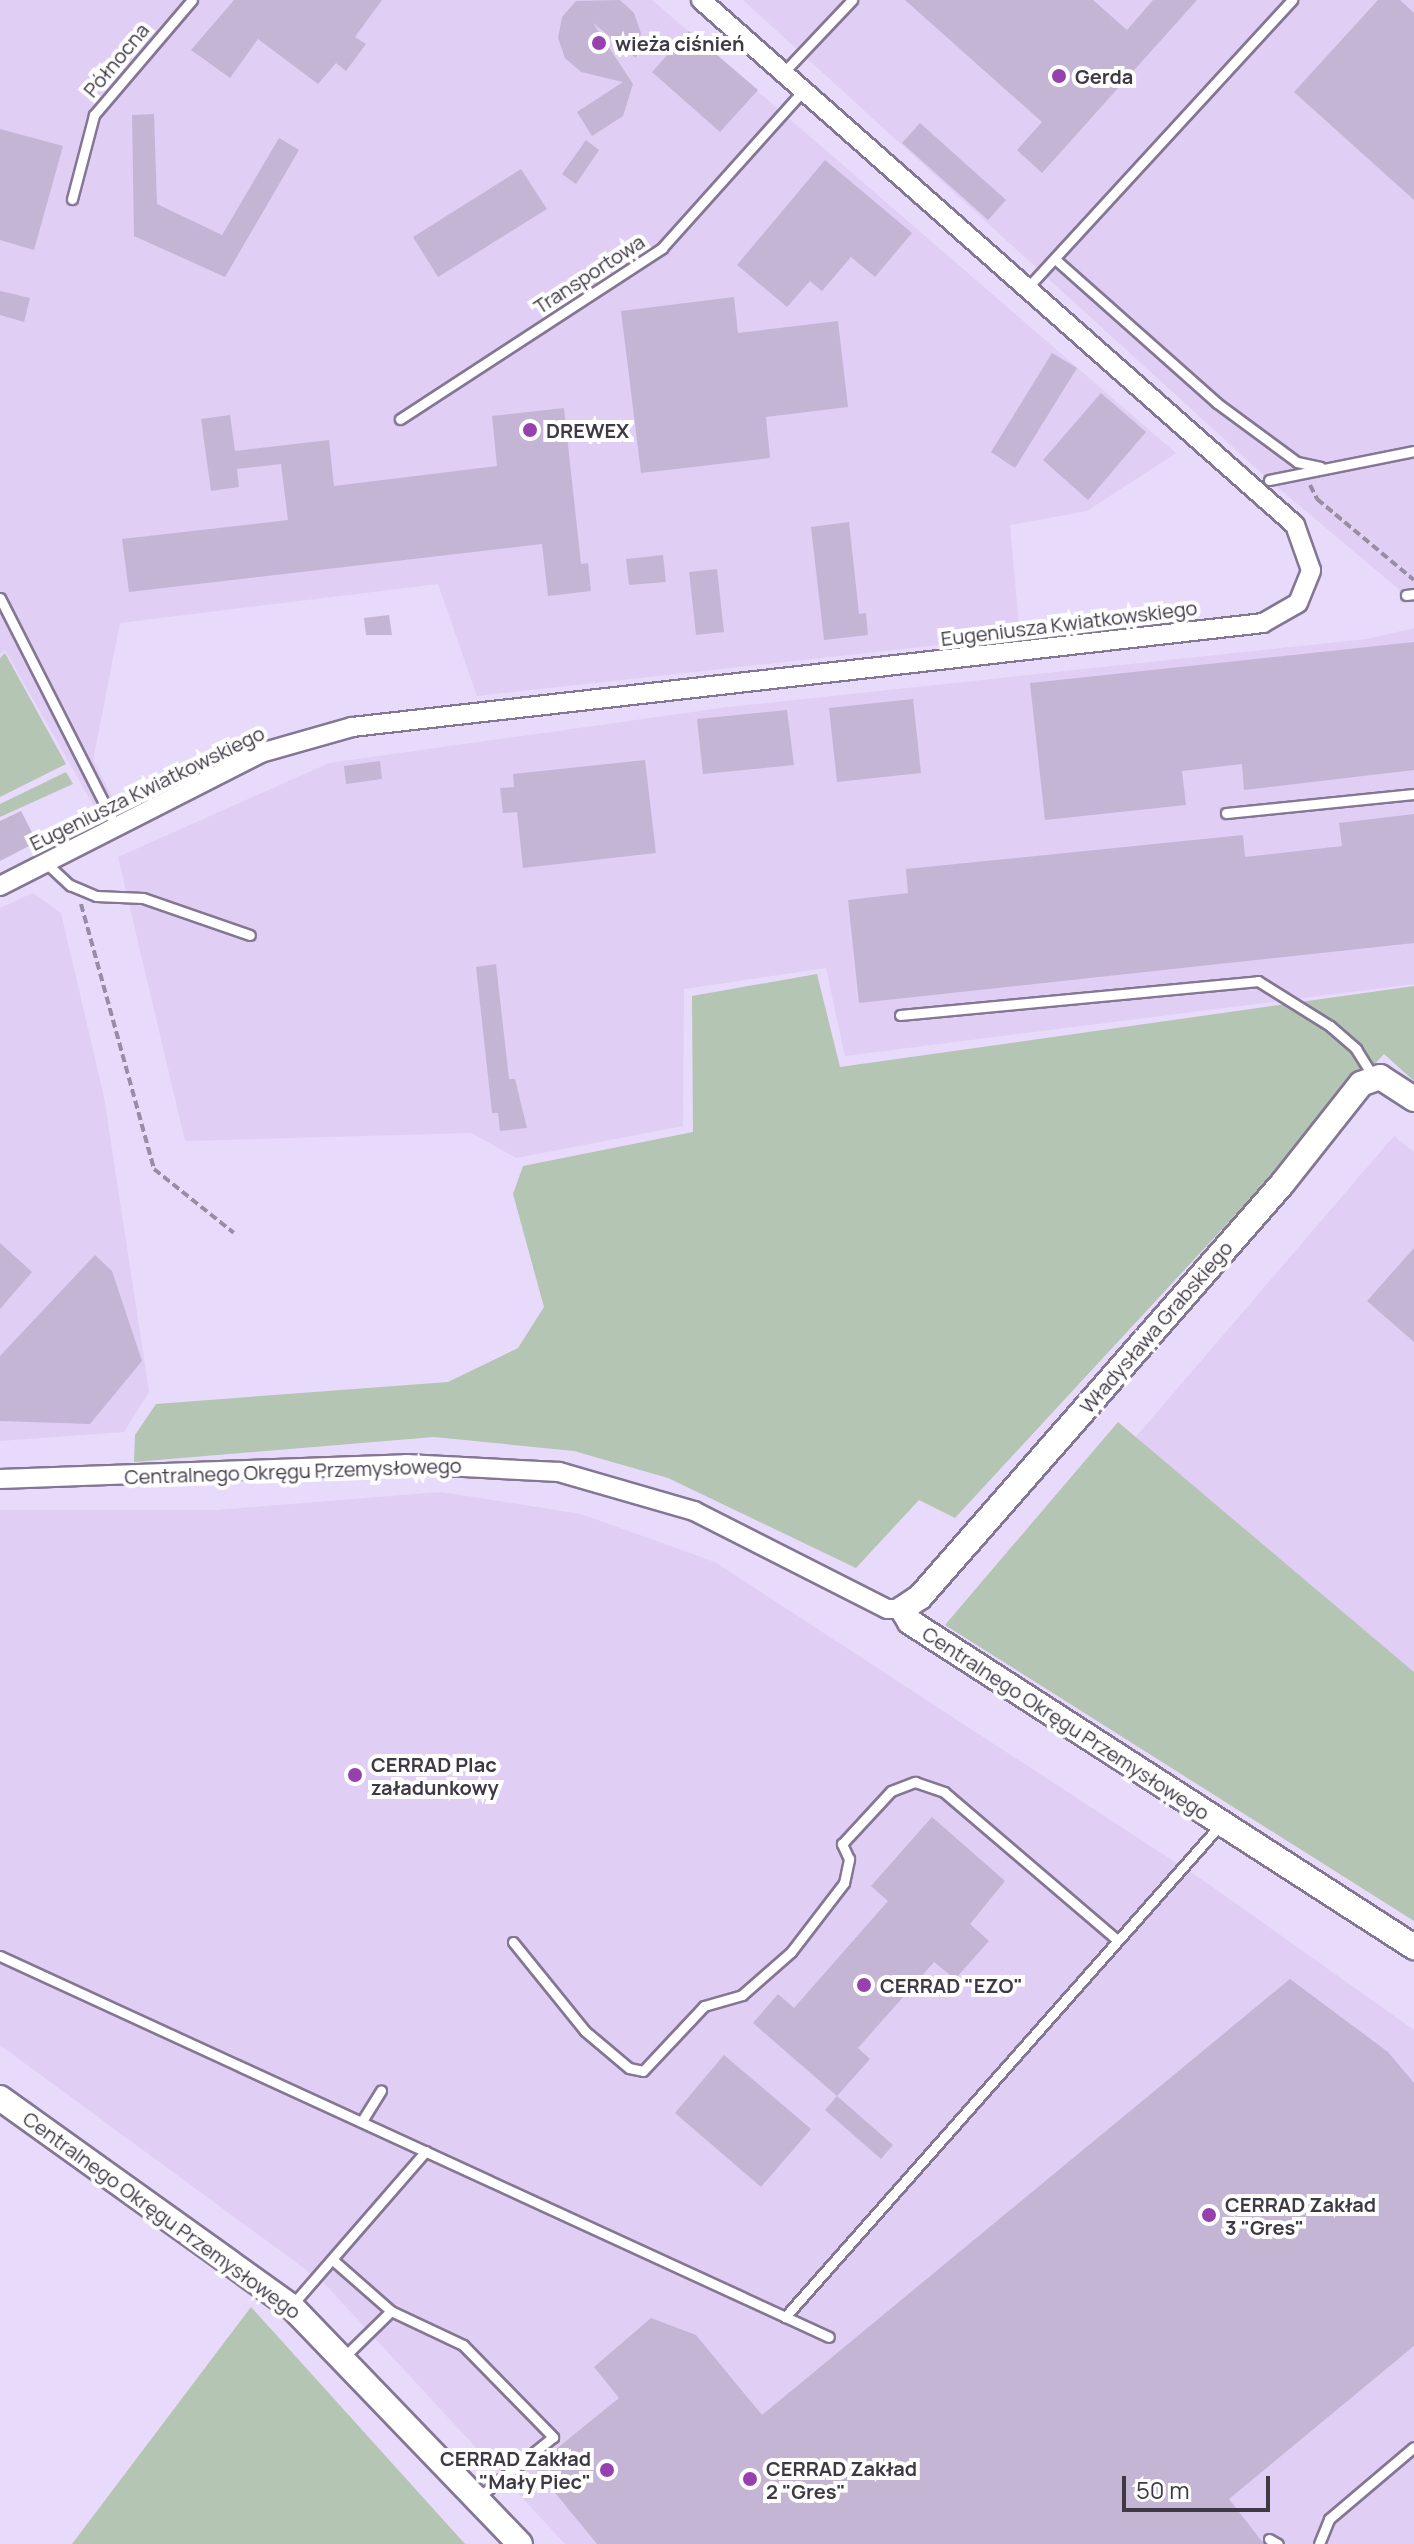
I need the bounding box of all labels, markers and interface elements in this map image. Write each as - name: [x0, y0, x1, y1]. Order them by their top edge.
- street label: Północna: [78, 18, 154, 102]
- place label: wieża ciśnień: [615, 31, 745, 55]
- marker: wieża ciśnień: [590, 34, 608, 52]
- place label: Gerda: [1075, 64, 1133, 88]
- marker: Gerda: [1050, 67, 1068, 85]
- street label: Transportowa: [529, 229, 649, 319]
- place label: DREWEX: [546, 418, 629, 442]
- marker: DREWEX: [521, 421, 539, 439]
- street label: Eugeniusza Kwiatkowskiego: [939, 595, 1199, 651]
- street label: Eugeniusza Kwiatkowskiego: [26, 721, 268, 855]
- street label: Władysława Grabskiego: [1075, 1236, 1237, 1418]
- street label: Centralnego Okręgu Przemysłowego: [124, 1453, 462, 1489]
- street label: Centralnego Okręgu Przemysłowego: [918, 1621, 1214, 1825]
- place label: CERRAD Plac załadunkowy: [371, 1752, 499, 1799]
- marker: CERRAD Plac załadunkowy: [346, 1766, 364, 1784]
- place label: CERRAD "EZO": [880, 1973, 1023, 1997]
- marker: CERRAD "EZO": [855, 1976, 873, 1994]
- street label: Centralnego Okręgu Przemysłowego: [19, 2106, 305, 2324]
- place label: CERRAD Zakład 3 "Gres": [1225, 2192, 1376, 2239]
- marker: CERRAD Zakład 3 "Gres": [1200, 2206, 1218, 2224]
- place label: CERRAD Zakład "Mały Piec": [440, 2446, 591, 2493]
- place label: CERRAD Zakład 2 "Gres": [766, 2456, 917, 2503]
- scale bar: [1126, 2460, 1274, 2510]
- marker: CERRAD Zakład "Mały Piec": [598, 2461, 616, 2479]
- marker: CERRAD Zakład 2 "Gres": [741, 2470, 759, 2488]
- text: 50 m: [1136, 2473, 1190, 2506]

